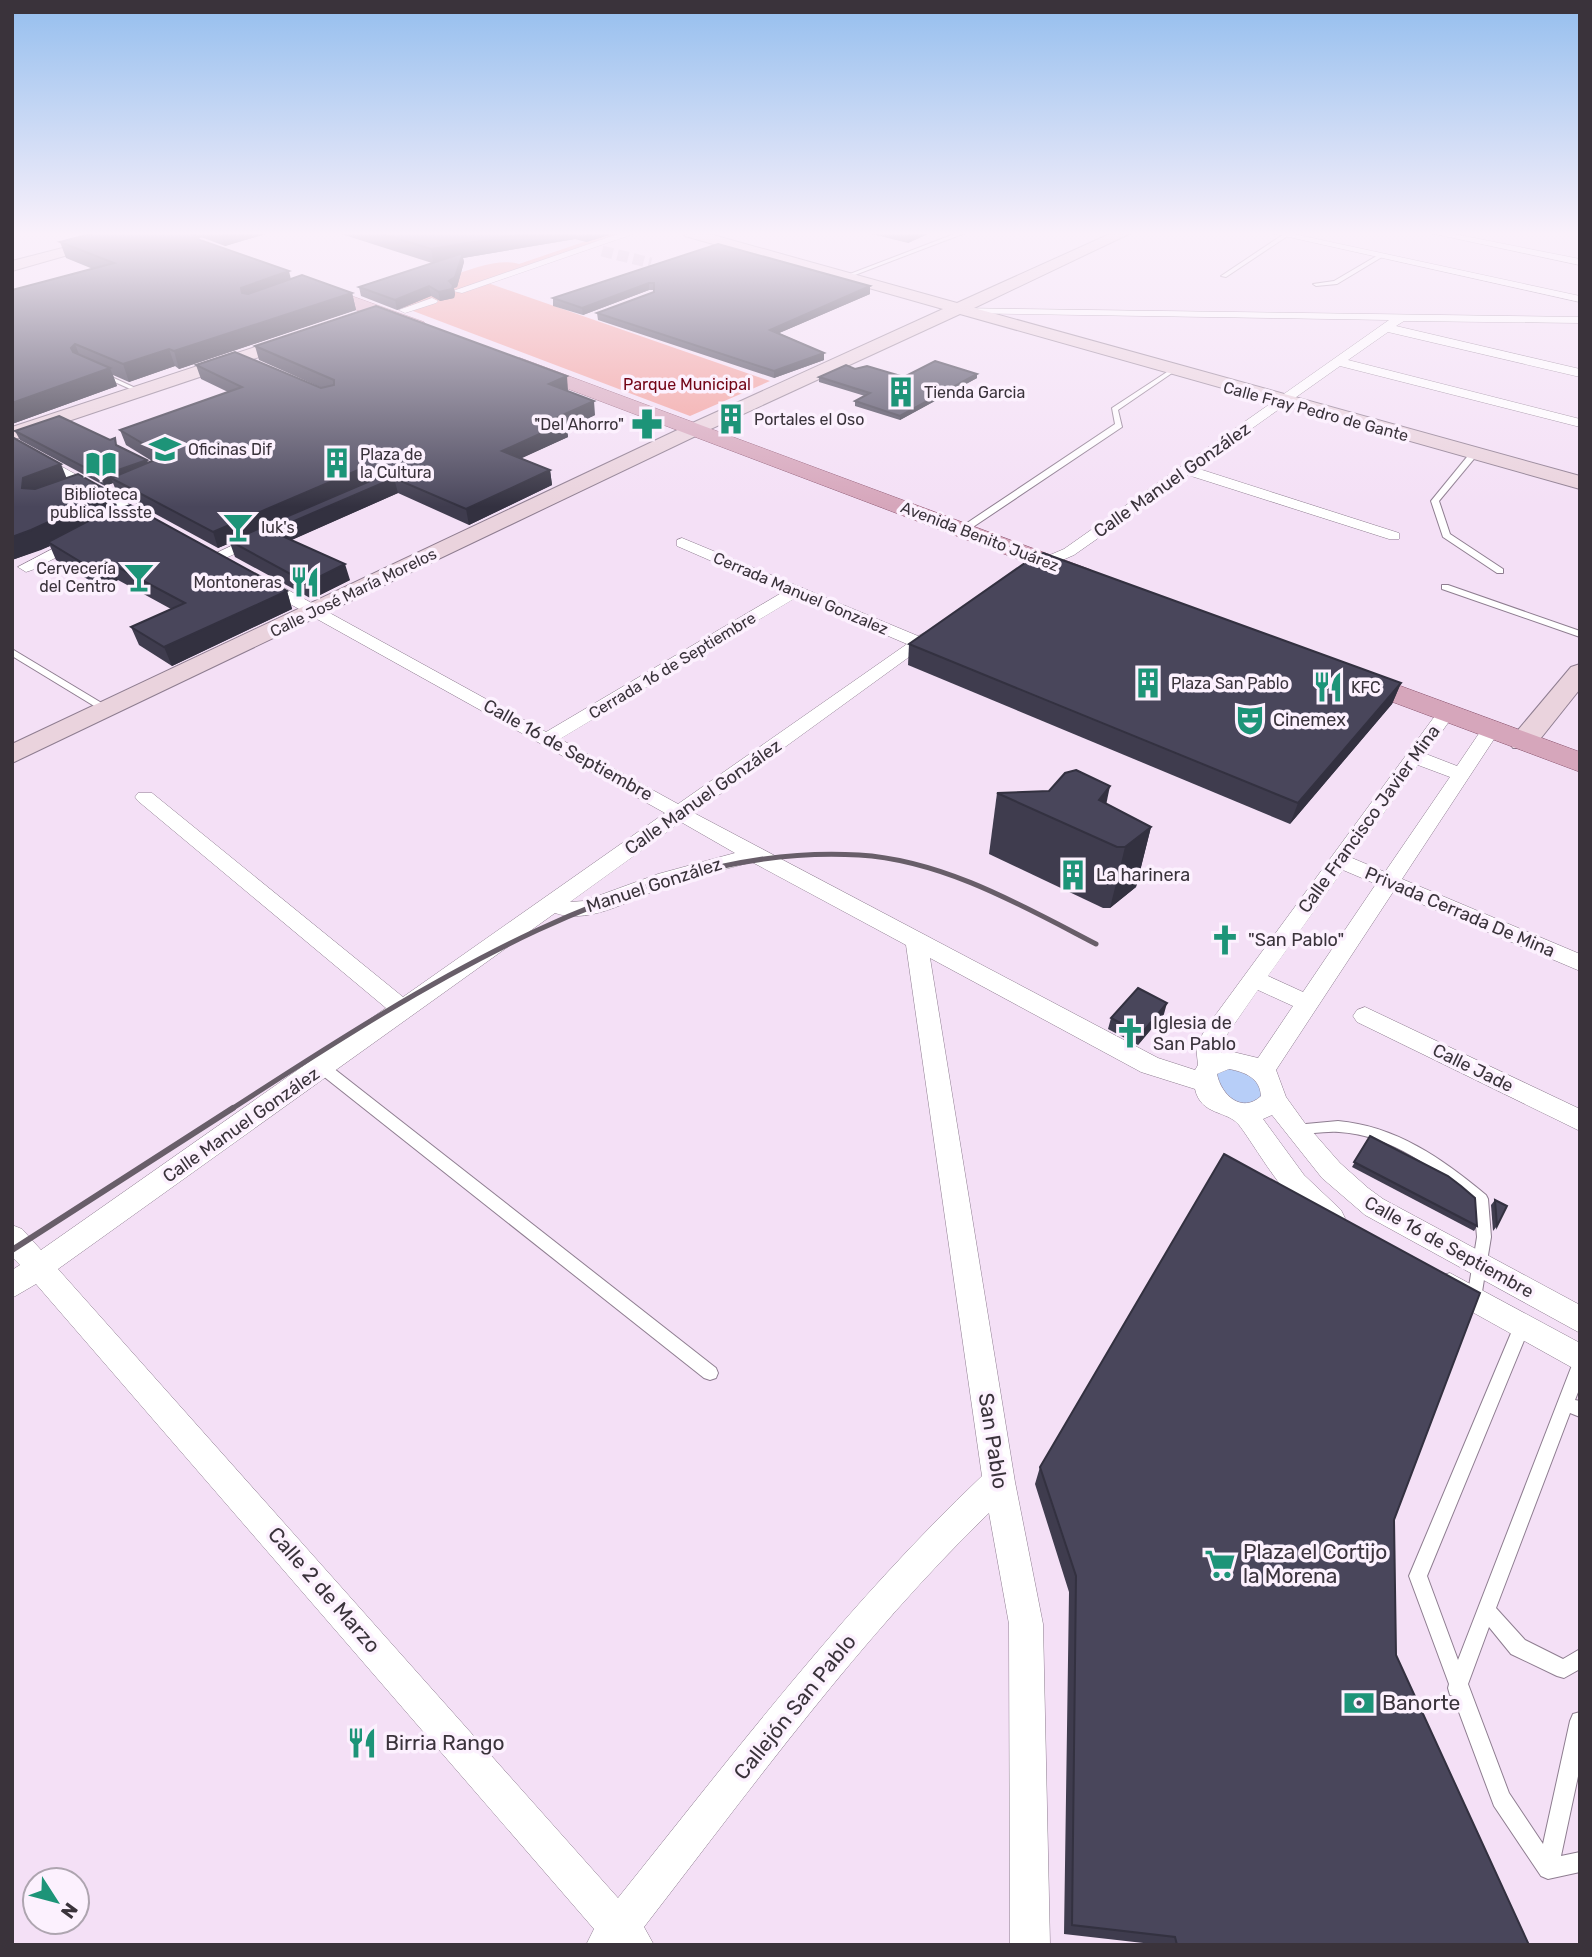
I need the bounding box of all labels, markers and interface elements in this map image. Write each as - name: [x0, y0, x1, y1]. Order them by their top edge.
- park label: Parque Municipal: [623, 375, 751, 394]
- building icon: Tienda Garcia: [884, 375, 918, 409]
- street label: Calle Fray Pedro de Gante: [1221, 378, 1411, 445]
- place label: Tienda Garcia: [924, 383, 1025, 402]
- building icon: Portales el Oso: [714, 402, 748, 436]
- pharmacy icon: "Del Ahorro": [630, 407, 664, 441]
- place label: Portales el Oso: [754, 410, 864, 429]
- place label: "Del Ahorro": [534, 415, 624, 434]
- street label: Calle Manuel González: [1089, 418, 1255, 542]
- school or university icon: Oficinas Dif: [148, 432, 182, 466]
- place label: Oficinas Dif: [188, 440, 273, 459]
- place label: Plaza de la Cultura: [360, 445, 432, 482]
- building icon: Plaza de la Cultura: [320, 446, 354, 480]
- library icon: Biblioteca publica Issste: [84, 447, 118, 481]
- place label: Biblioteca publica Issste: [50, 485, 152, 522]
- street label: Avenida Benito Juárez: [898, 498, 1062, 575]
- bar icon: Iuk's: [221, 510, 255, 544]
- place label: Iuk's: [261, 518, 295, 537]
- street label: Calle José María Morelos: [267, 544, 440, 641]
- street label: Cerrada Manuel Gonzalez: [711, 548, 891, 639]
- place label: Cervecería del Centro: [36, 559, 116, 596]
- bar icon: Cervecería del Centro: [122, 560, 156, 594]
- restaurant icon: Montoneras: [288, 565, 322, 599]
- place label: Montoneras: [193, 573, 282, 592]
- street label: Cerrada 16 de Septiembre: [585, 608, 759, 723]
- building icon: Plaza San Pablo: [1131, 666, 1165, 700]
- restaurant icon: KFC: [1311, 670, 1345, 704]
- place label: Plaza San Pablo: [1171, 674, 1289, 693]
- place label: KFC: [1351, 678, 1381, 697]
- street label: Calle 16 de Septiembre: [480, 694, 656, 806]
- theatre icon: Cinemex: [1233, 703, 1267, 737]
- place label: Cinemex: [1273, 709, 1346, 731]
- street label: Calle Francisco Javier Mina: [1293, 721, 1445, 917]
- street label: Calle Manuel González: [620, 735, 786, 859]
- street label: Manuel González: [584, 853, 724, 917]
- building icon: La harinera: [1056, 858, 1090, 892]
- street label: Privada Cerrada De Mina: [1362, 862, 1558, 962]
- place label: La harinera: [1096, 864, 1190, 886]
- church icon: "San Pablo": [1208, 923, 1242, 957]
- place label: "San Pablo": [1248, 929, 1344, 951]
- place label: Iglesia de San Pablo: [1153, 1012, 1236, 1055]
- church icon: Iglesia de San Pablo: [1113, 1016, 1147, 1050]
- street label: Calle Jade: [1429, 1039, 1517, 1097]
- street label: Calle Manuel González: [158, 1063, 324, 1187]
- street label: Calle 16 de Septiembre: [1361, 1191, 1537, 1303]
- street label: San Pablo: [974, 1391, 1013, 1491]
- street label: Calle 2 de Marzo: [263, 1522, 386, 1658]
- place label: Plaza el Cortijo la Morena: [1243, 1539, 1387, 1588]
- supermarket icon: Plaza el Cortijo la Morena: [1203, 1547, 1237, 1581]
- street label: Callejón San Pablo: [728, 1629, 861, 1784]
- bank icon: Banorte: [1342, 1686, 1376, 1720]
- place label: Banorte: [1382, 1690, 1460, 1715]
- restaurant icon: Birria Rango: [345, 1726, 379, 1760]
- place label: Birria Rango: [385, 1730, 505, 1755]
- north arrow: [21, 1866, 91, 1936]
- text: N: [56, 1898, 83, 1923]

